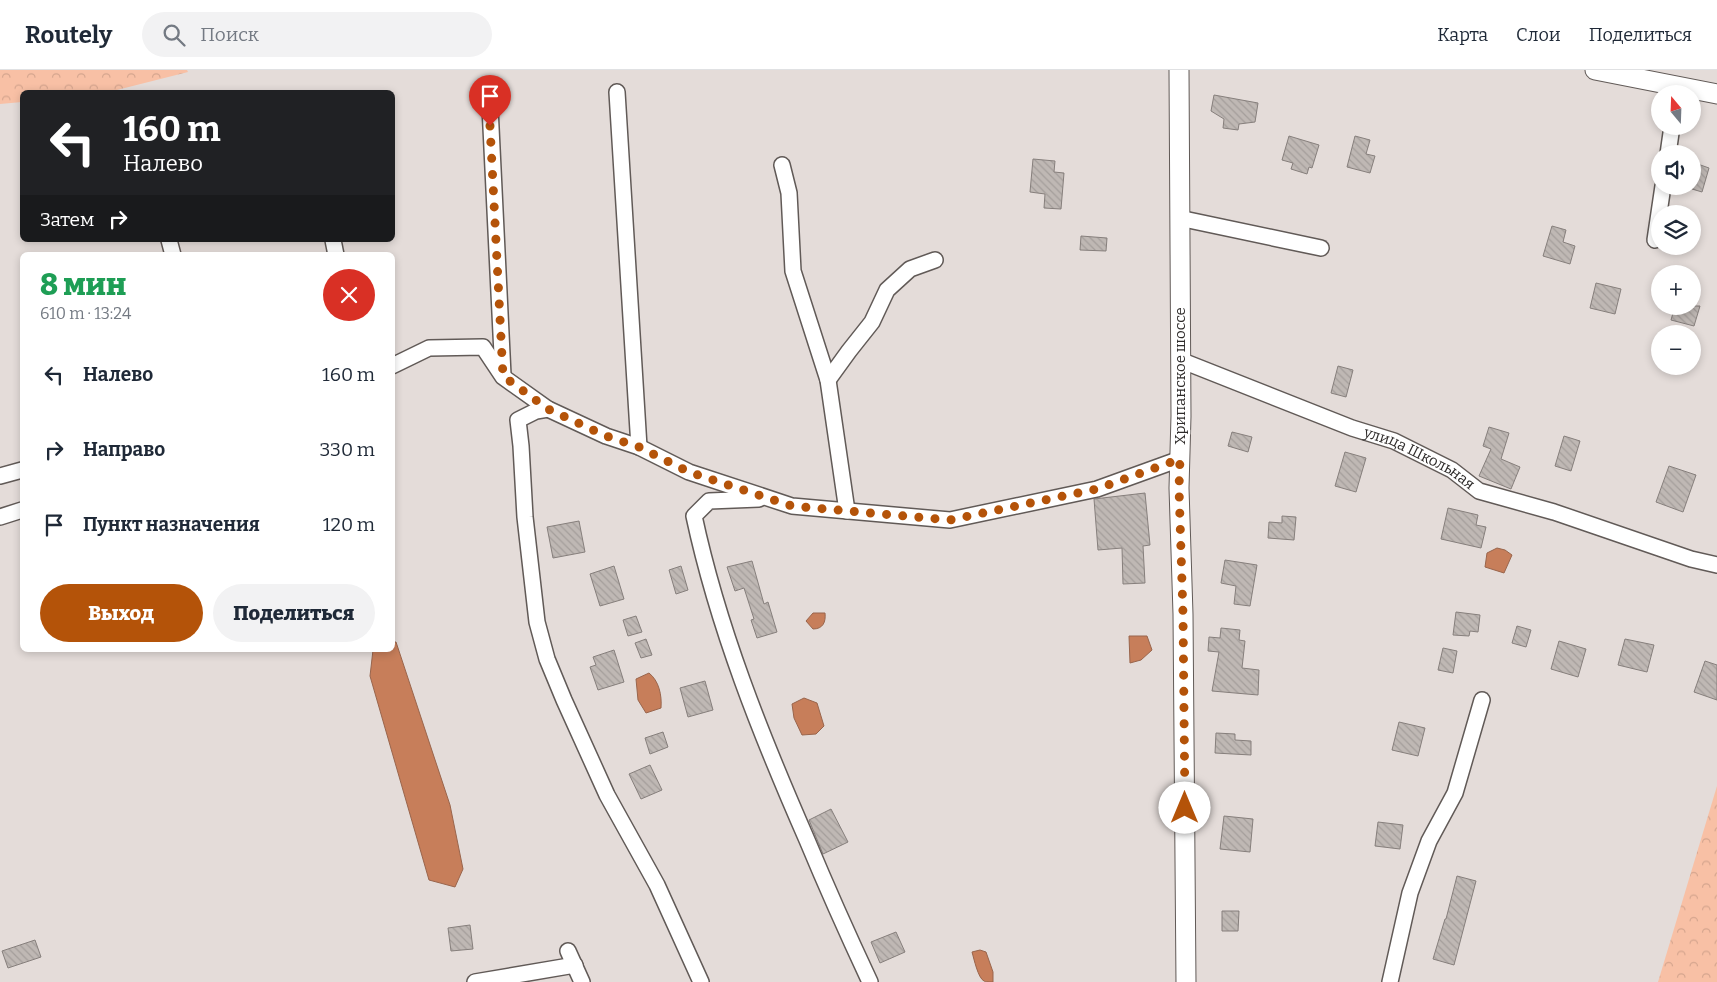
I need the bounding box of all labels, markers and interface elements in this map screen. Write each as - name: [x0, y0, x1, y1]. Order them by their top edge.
- search box: [142, 12, 492, 57]
- text: Routely: [25, 21, 112, 49]
- icon: search: [160, 21, 188, 49]
- text: Поиск: [200, 23, 259, 46]
- text: Карта: [1437, 24, 1488, 46]
- text: Слои: [1516, 24, 1561, 46]
- text: Поделиться: [1589, 24, 1692, 46]
- pin: [469, 75, 511, 126]
- icon: arrive: [476, 82, 504, 110]
- north arrow: [1651, 85, 1701, 135]
- map controls: [1651, 85, 1701, 375]
- text: 160 m: [123, 108, 221, 150]
- icon: left: [40, 110, 105, 175]
- button: sound: [1651, 145, 1701, 195]
- text: Налево: [123, 150, 203, 177]
- icon: right: [104, 205, 132, 233]
- button: layers: [1651, 205, 1701, 255]
- text: Затем: [40, 208, 94, 231]
- button: +: [1651, 265, 1701, 315]
- text: 8 мин: [40, 267, 126, 303]
- button: close: [323, 269, 375, 321]
- text: 610 m · 13:24: [40, 304, 131, 323]
- street label: Хрипанское шоссе: [1171, 307, 1189, 445]
- button: −: [1651, 325, 1701, 375]
- icon: left: [40, 361, 68, 389]
- text: Налево: [83, 363, 153, 386]
- text: 160 m: [322, 363, 375, 386]
- street label: улица Школьная: [1361, 423, 1478, 493]
- icon: right: [40, 436, 68, 464]
- text: Направо: [83, 438, 165, 461]
- text: 330 m: [320, 438, 375, 461]
- icon: arrive: [40, 511, 68, 539]
- text: Пункт назначения: [83, 513, 260, 536]
- text: 120 m: [323, 513, 375, 536]
- button: Выход: [40, 584, 203, 642]
- button: Поделиться: [213, 584, 375, 642]
- position arrow: [1158, 781, 1210, 833]

